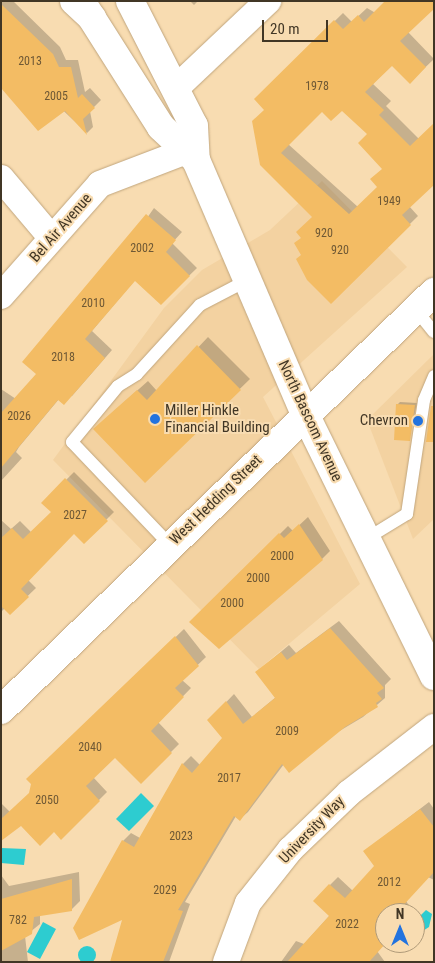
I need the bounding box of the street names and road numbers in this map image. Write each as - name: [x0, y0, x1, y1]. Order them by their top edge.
- street label: Bel Air Avenue: [26, 190, 96, 266]
- street label: North Bascom Avenue: [274, 358, 346, 484]
- street label: West Hedding Street: [166, 452, 266, 548]
- street label: University Way: [276, 793, 348, 867]

